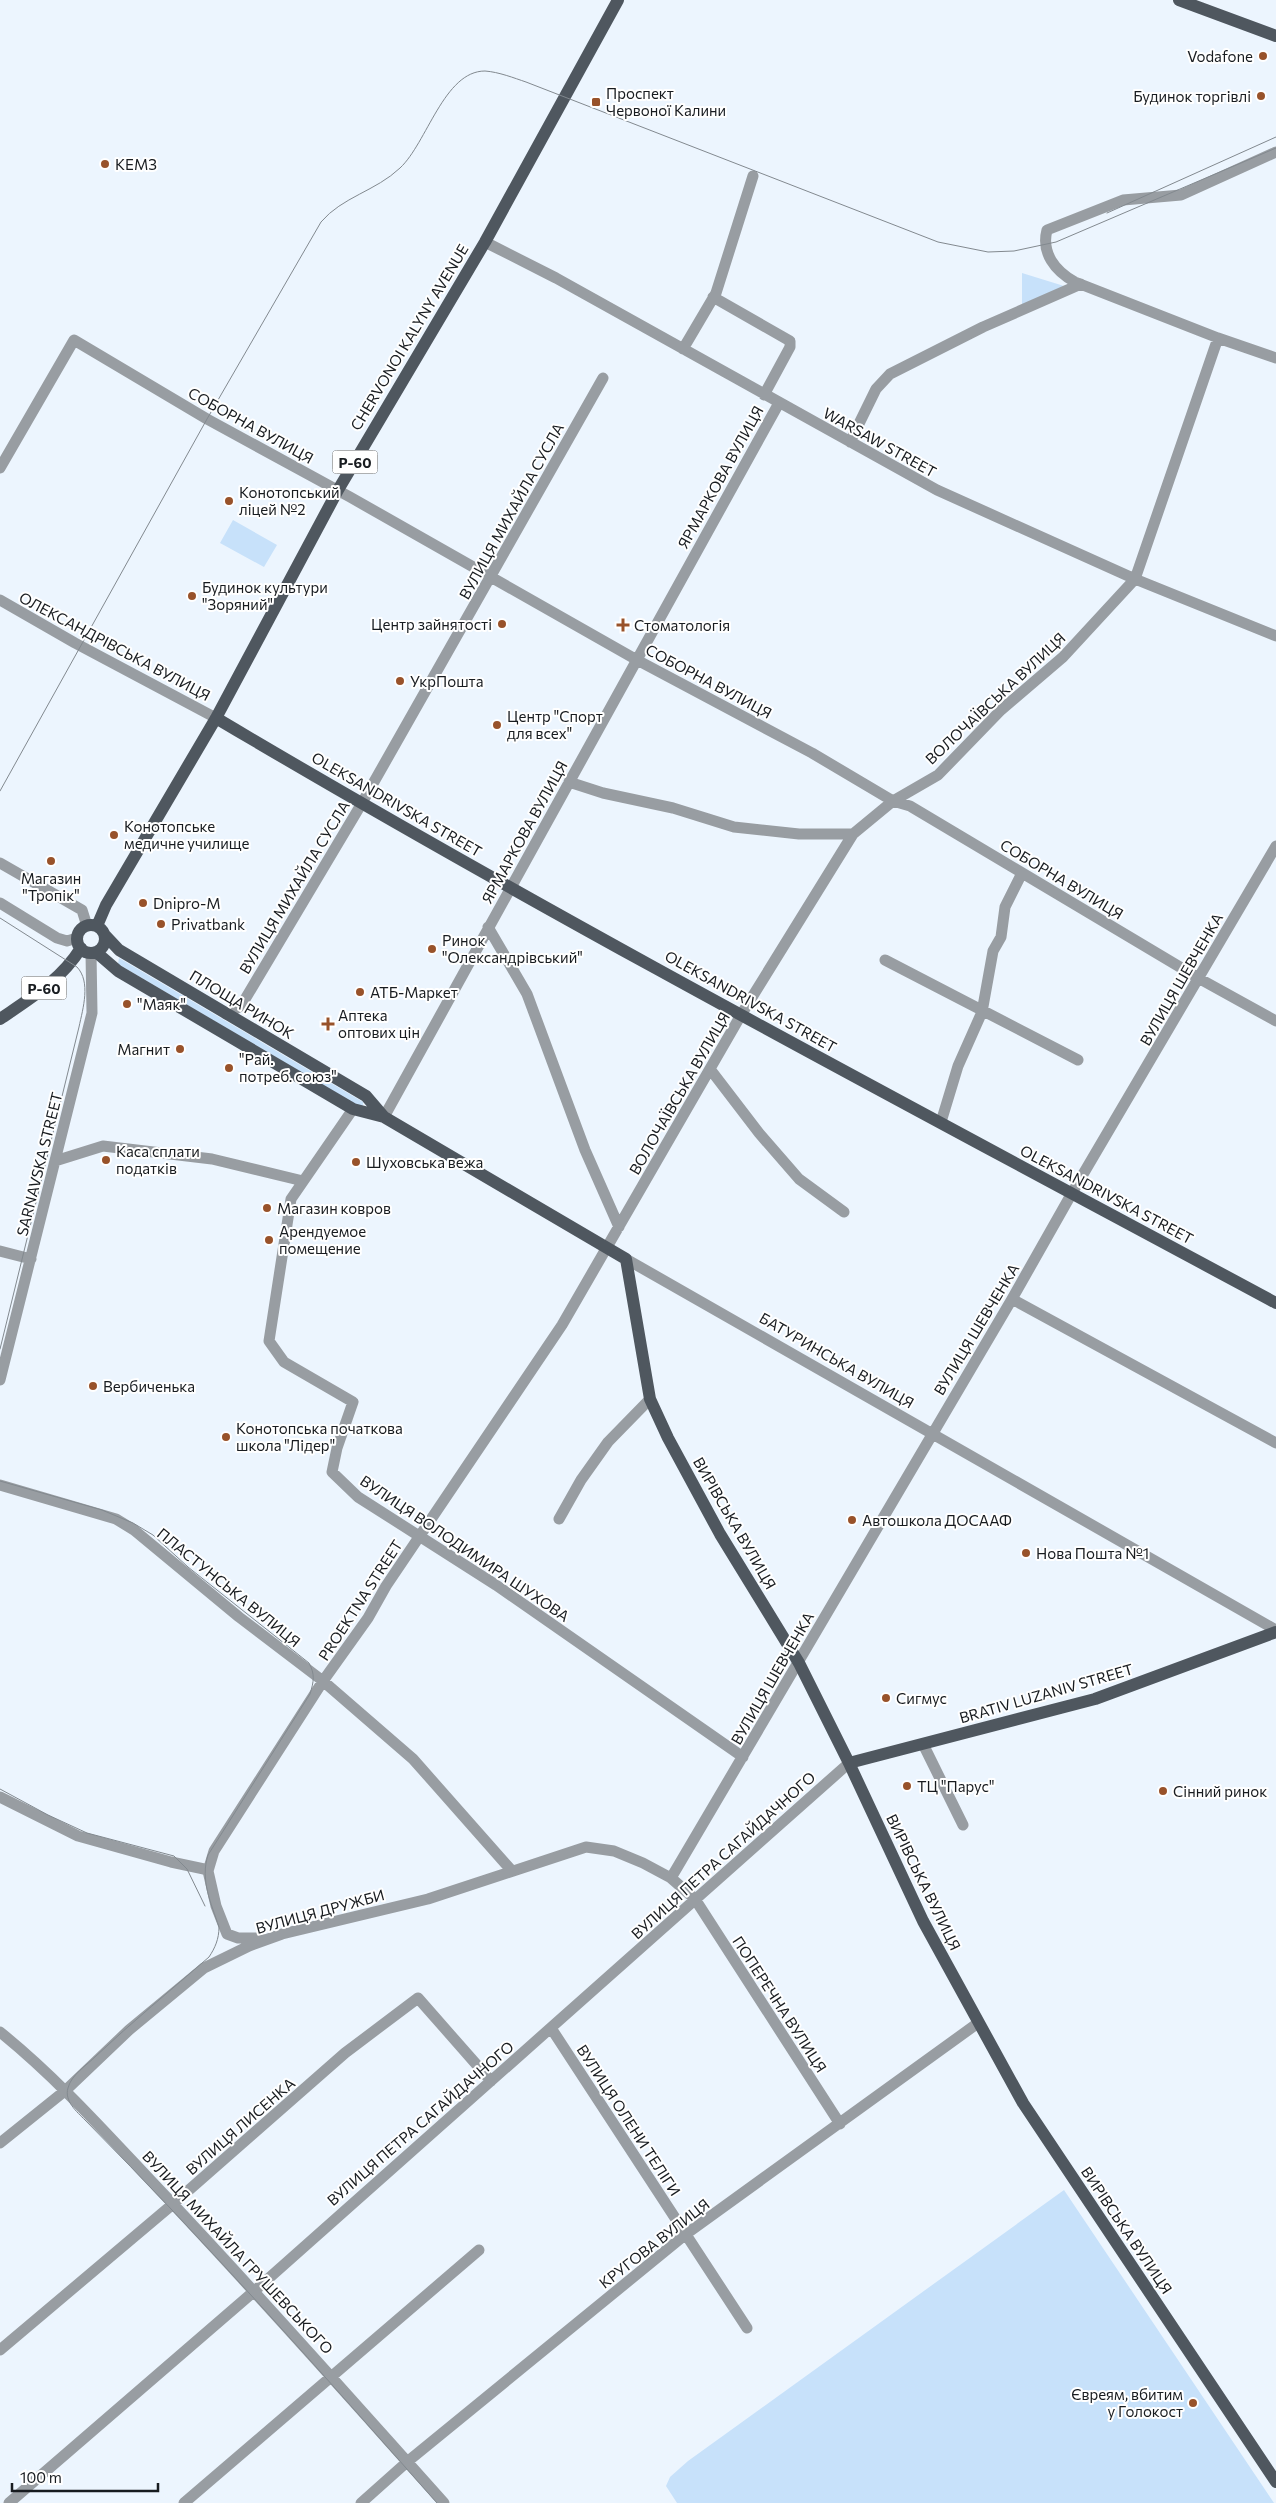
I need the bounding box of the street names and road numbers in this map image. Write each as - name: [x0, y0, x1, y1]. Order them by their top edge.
- street label: CHERVONOI KALYNY AVENUE: [346, 241, 472, 433]
- street label: СОБОРНА ВУЛИЦЯ: [185, 383, 317, 467]
- street label: ЯРМАРКОВА ВУЛИЦЯ: [673, 403, 767, 551]
- street label: WARSAW STREET: [820, 403, 940, 481]
- street label: ВУЛИЦЯ МИХАЙЛА СУСЛА: [455, 420, 567, 602]
- road number: Р-60: [332, 451, 378, 474]
- street label: ОЛЕКСАНДРІВСЬКА ВУЛИЦЯ: [16, 588, 214, 704]
- street label: ВОЛОЧАЇВСЬКА ВУЛИЦЯ: [921, 628, 1069, 768]
- street label: СОБОРНА ВУЛИЦЯ: [643, 640, 775, 722]
- street label: OLEKSANDRIVSKA STREET: [309, 748, 486, 860]
- street label: ЯРМАРКОВА ВУЛИЦЯ: [477, 758, 571, 906]
- street label: ВУЛИЦЯ МИХАЙЛА СУСЛА: [235, 797, 353, 977]
- street label: СОБОРНА ВУЛИЦЯ: [997, 835, 1127, 923]
- street label: ВУЛИЦЯ ШЕВЧЕНКА: [1136, 909, 1226, 1049]
- street label: OLEKSANDRIVSKA STREET: [662, 946, 840, 1056]
- street label: ПЛОЩА РИНОК: [187, 966, 297, 1042]
- road number: Р-60: [22, 976, 66, 1000]
- street label: ВОЛОЧАЇВСЬКА ВУЛИЦЯ: [625, 1008, 733, 1178]
- street label: SARNAVSKA STREET: [12, 1090, 66, 1238]
- street label: OLEKSANDRIVSKA STREET: [1017, 1141, 1197, 1248]
- street label: ВУЛИЦЯ ШЕВЧЕНКА: [930, 1260, 1022, 1398]
- street label: БАТУРИНСЬКА ВУЛИЦЯ: [757, 1308, 917, 1412]
- street label: ВИРІВСЬКА ВУЛИЦЯ: [690, 1454, 780, 1592]
- street label: ВУЛИЦЯ ВОЛОДИМИРА ШУХОВА: [357, 1471, 573, 1625]
- street label: ПЛАСТУНСЬКА ВУЛИЦЯ: [154, 1524, 304, 1650]
- street label: PROEKTNA STREET: [314, 1536, 406, 1664]
- street label: ВУЛИЦЯ ШЕВЧЕНКА: [727, 1608, 817, 1748]
- street label: BRATIV LUZANIV STREET: [957, 1659, 1135, 1726]
- street label: ВУЛИЦЯ ПЕТРА САГАЙДАЧНОГО: [627, 1768, 819, 1942]
- street label: ВИРІВСЬКА ВУЛИЦЯ: [883, 1811, 965, 1953]
- street label: ВУЛИЦЯ ДРУЖБИ: [254, 1885, 386, 1937]
- street label: ПОПЕРЕЧНА ВУЛИЦЯ: [729, 1933, 831, 2075]
- street label: ВУЛИЦЯ ПЕТРА САГАЙДАЧНОГО: [323, 2037, 517, 2209]
- street label: ВУЛИЦЯ ОЛЕНИ ТЕЛІГИ: [573, 2041, 685, 2199]
- street label: ВУЛИЦЯ ЛИСЕНКА: [182, 2074, 298, 2178]
- street label: ВУЛИЦЯ МИХАЙЛА ГРУШЕВСЬКОГО: [139, 2147, 337, 2357]
- street label: ВИРІВСЬКА ВУЛИЦЯ: [1078, 2163, 1176, 2297]
- street label: КРУГОВА ВУЛИЦЯ: [595, 2194, 713, 2292]

